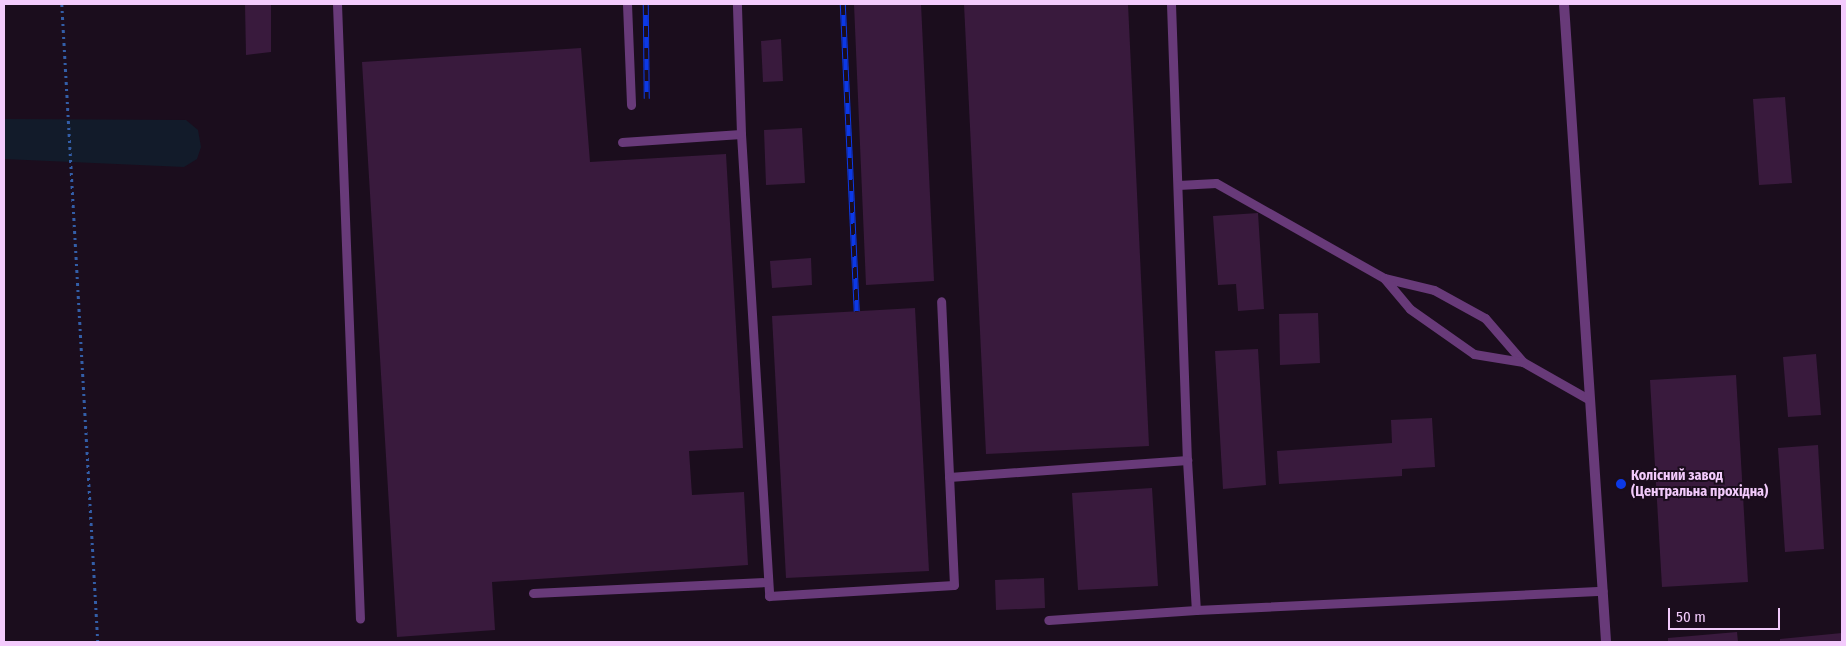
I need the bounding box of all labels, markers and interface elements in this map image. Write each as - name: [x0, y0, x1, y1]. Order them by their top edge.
- place label: Колісний завод (Центральна прохідна): [1631, 468, 1768, 501]
- marker: Колісний завод (Центральна прохідна): [1615, 478, 1627, 490]
- scale bar: [1671, 598, 1784, 630]
- text: 50 m: [1676, 608, 1706, 626]

